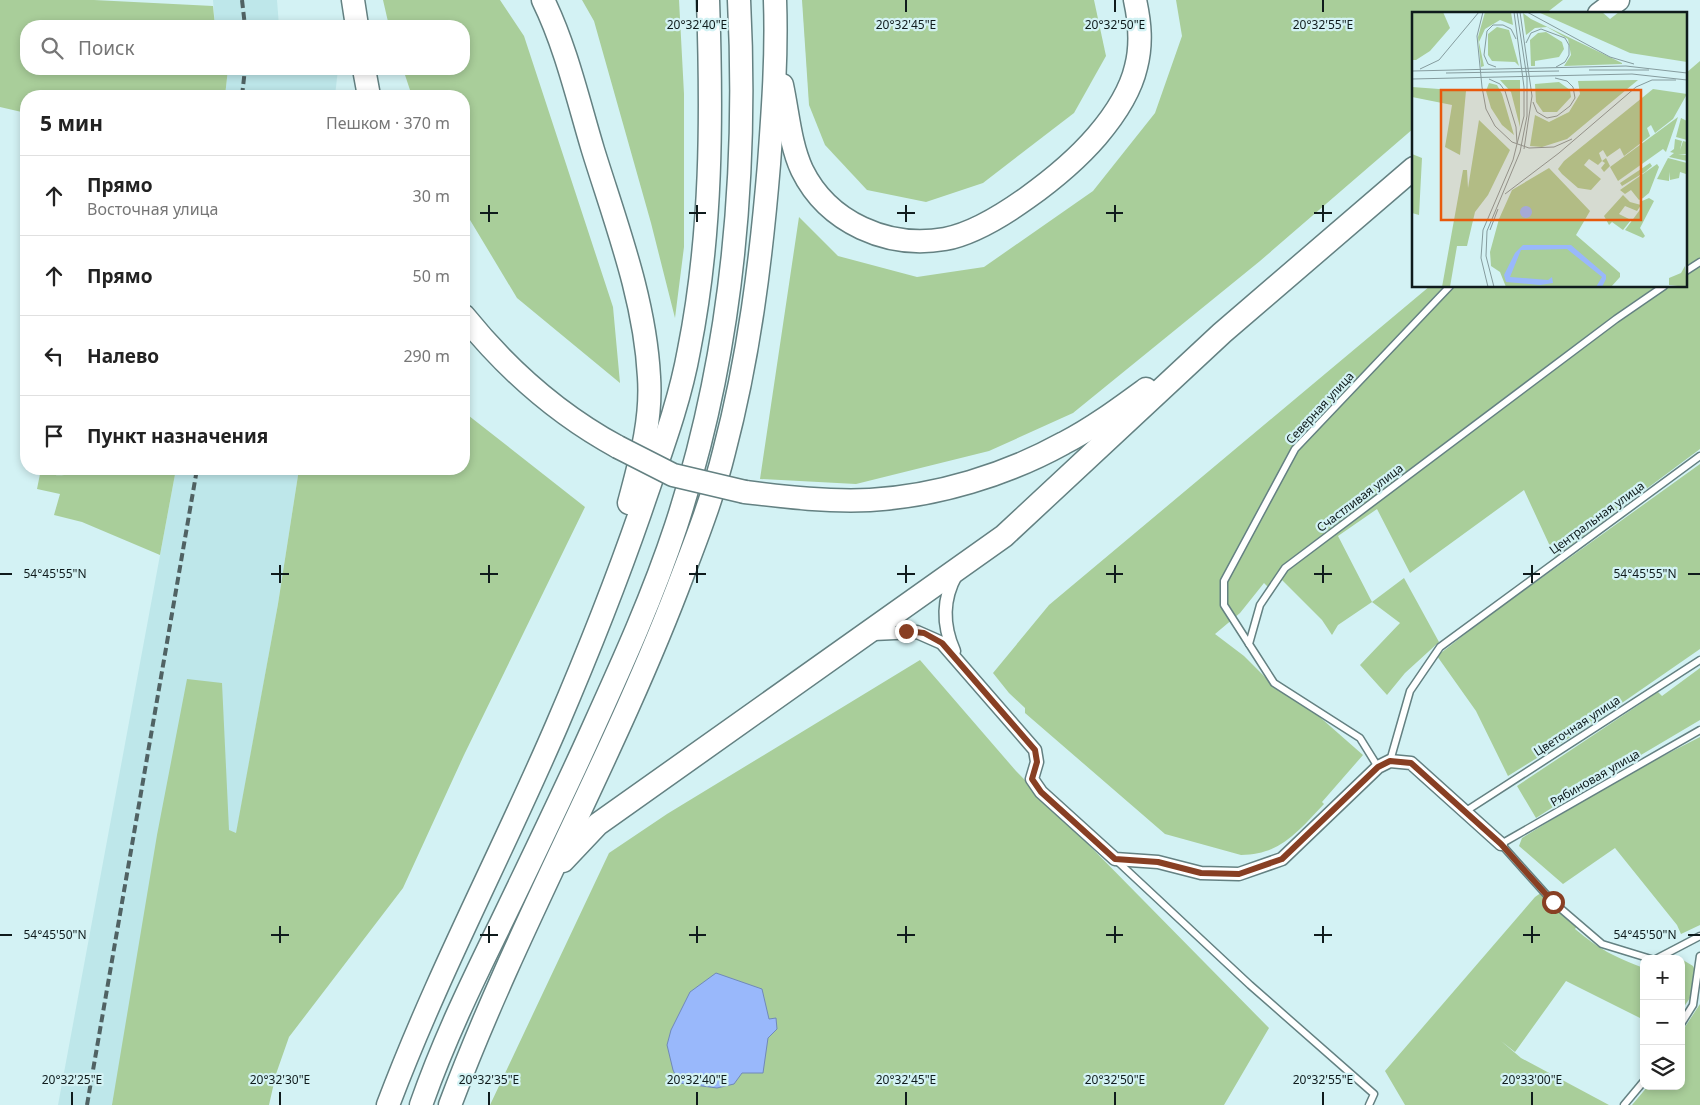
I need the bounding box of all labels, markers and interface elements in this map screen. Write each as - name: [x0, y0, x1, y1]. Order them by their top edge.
- inset map: [1412, 12, 1688, 288]
- text: 20°32'40"E: [667, 16, 727, 33]
- text: 20°32'45"E: [876, 16, 936, 33]
- text: 20°32'50"E: [1085, 16, 1145, 33]
- text: 20°32'55"E: [1293, 16, 1353, 33]
- search box: [20, 20, 470, 75]
- icon: search: [38, 34, 66, 62]
- text: Поиск: [78, 35, 134, 61]
- text: 5 мин: [40, 109, 103, 137]
- text: Пешком · 370 m: [326, 112, 450, 134]
- text: Прямо: [87, 172, 153, 198]
- icon: ahead: [40, 182, 68, 210]
- text: 30 m: [413, 185, 450, 207]
- text: Восточная улица: [87, 198, 218, 220]
- icon: ahead: [40, 262, 68, 290]
- text: Прямо: [87, 263, 153, 289]
- text: 50 m: [413, 265, 450, 287]
- icon: left: [40, 342, 68, 370]
- text: Налево: [87, 343, 159, 369]
- text: 290 m: [403, 345, 450, 367]
- street label: Северная улица: [1282, 368, 1358, 447]
- icon: arrive: [40, 422, 68, 450]
- text: Пункт назначения: [87, 423, 268, 449]
- street label: Счастливая улица: [1313, 459, 1406, 536]
- street label: Центральная улица: [1546, 477, 1648, 558]
- text: 54°45'55"N: [23, 565, 87, 582]
- text: 54°45'55"N: [1613, 565, 1677, 582]
- route end: [895, 620, 918, 643]
- street label: Цветочная улица: [1530, 691, 1623, 760]
- street label: Рябиновая улица: [1547, 745, 1643, 810]
- route start: [1542, 891, 1565, 914]
- text: 54°45'50"N: [23, 926, 87, 943]
- text: 54°45'50"N: [1613, 926, 1677, 943]
- map controls: [1640, 955, 1685, 1090]
- button: +: [1640, 955, 1685, 1000]
- button: −: [1640, 1000, 1685, 1045]
- button: layers: [1640, 1045, 1685, 1090]
- text: 20°32'25"E: [42, 1071, 102, 1088]
- text: 20°32'30"E: [250, 1071, 310, 1088]
- text: 20°32'35"E: [459, 1071, 519, 1088]
- text: 20°32'40"E: [667, 1071, 727, 1088]
- text: 20°32'45"E: [876, 1071, 936, 1088]
- text: 20°32'50"E: [1085, 1071, 1145, 1088]
- text: 20°32'55"E: [1293, 1071, 1353, 1088]
- text: 20°33'00"E: [1502, 1071, 1562, 1088]

